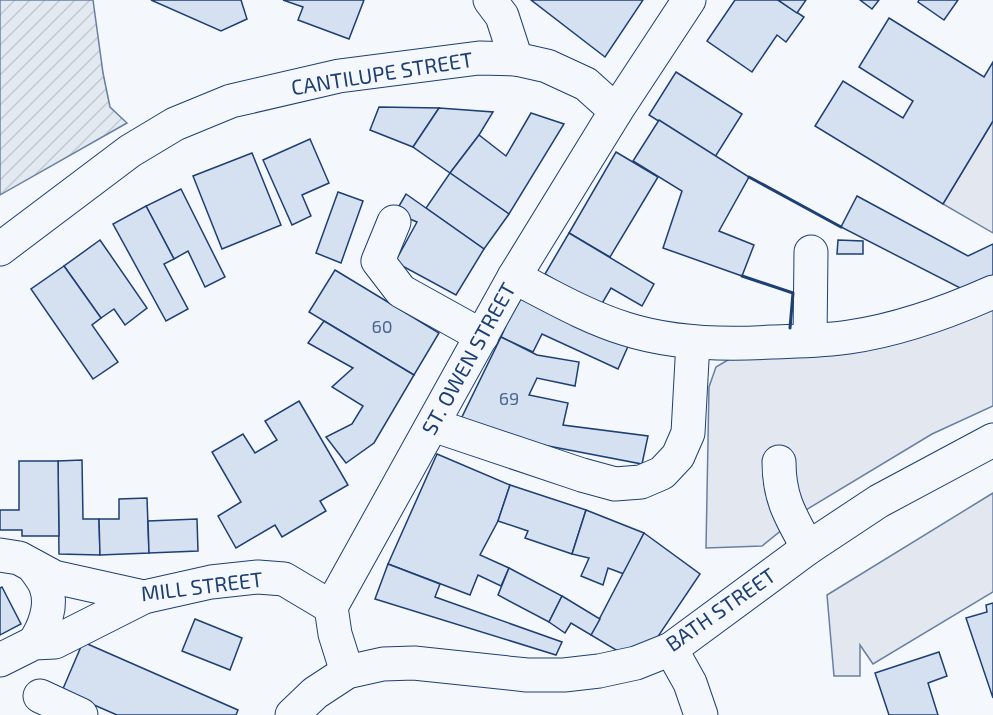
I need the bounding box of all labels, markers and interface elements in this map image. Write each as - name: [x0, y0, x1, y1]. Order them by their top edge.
- street label: CANTILUPE STREET: [289, 46, 474, 99]
- street label: ST. OWEN STREET: [416, 278, 520, 439]
- house number: 60: [371, 315, 393, 337]
- house number: 69: [499, 387, 519, 409]
- street label: BATH STREET: [660, 562, 780, 656]
- street label: MILL STREET: [140, 566, 264, 605]

